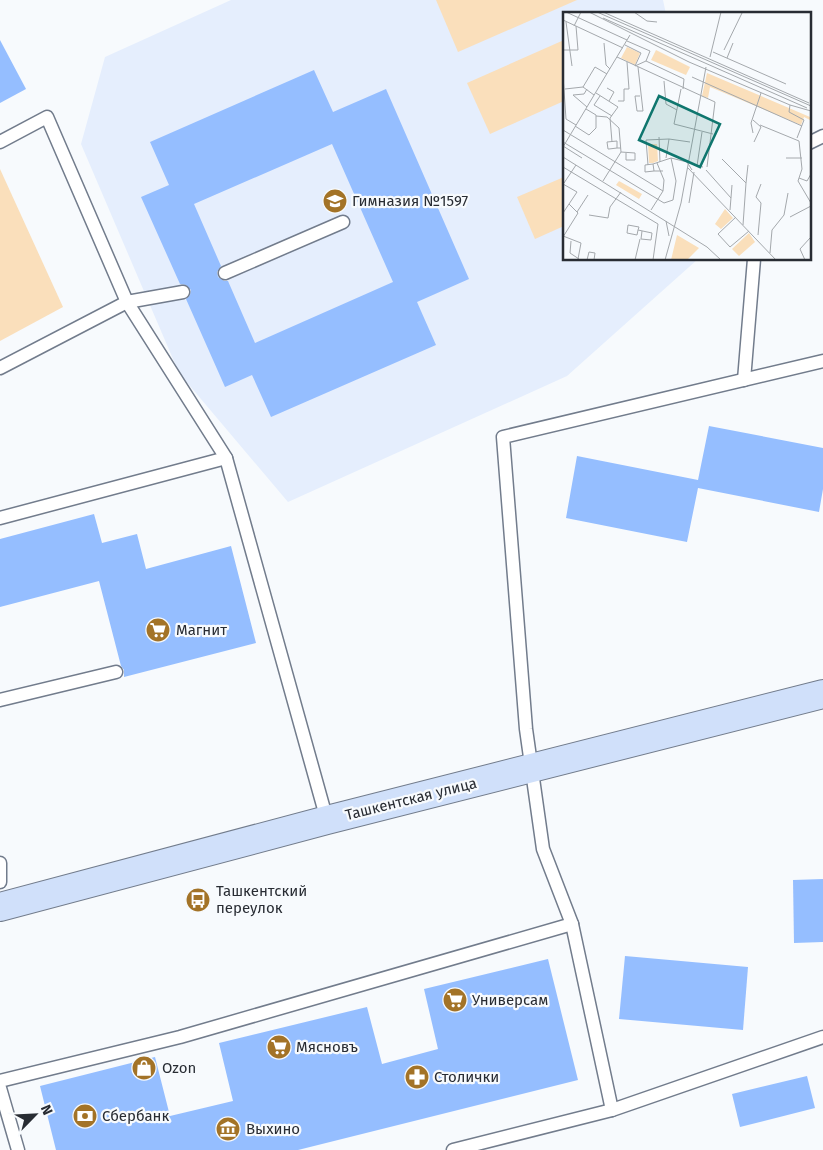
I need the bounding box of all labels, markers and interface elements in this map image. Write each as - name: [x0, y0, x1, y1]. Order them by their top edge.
- inset map: [563, 12, 810, 260]
- school or university icon: Гимназия №1597: [322, 188, 348, 214]
- place label: Гимназия №1597: [352, 192, 469, 210]
- supermarket icon: Магнит: [145, 617, 171, 643]
- place label: Магнит: [176, 621, 227, 639]
- street label: Ташкентская улица: [343, 774, 479, 824]
- place label: Ташкентский переулок: [216, 882, 307, 917]
- bus stop icon: Ташкентский переулок: [185, 887, 211, 913]
- supermarket icon: Универсам: [442, 987, 468, 1013]
- place label: Универсам: [472, 991, 548, 1009]
- supermarket icon: Мясновъ: [266, 1034, 292, 1060]
- place label: Мясновъ: [296, 1038, 358, 1056]
- shop icon: Ozon: [131, 1055, 157, 1081]
- place label: Ozon: [162, 1059, 196, 1077]
- pharmacy icon: Столички: [404, 1064, 430, 1090]
- place label: Столички: [434, 1068, 499, 1086]
- north arrow: [10, 1090, 60, 1140]
- text: N: [37, 1102, 56, 1118]
- bank icon: Сбербанк: [72, 1103, 98, 1129]
- place label: Сбербанк: [102, 1107, 170, 1125]
- museum icon: Выхино: [215, 1116, 241, 1142]
- place label: Выхино: [246, 1120, 300, 1138]

